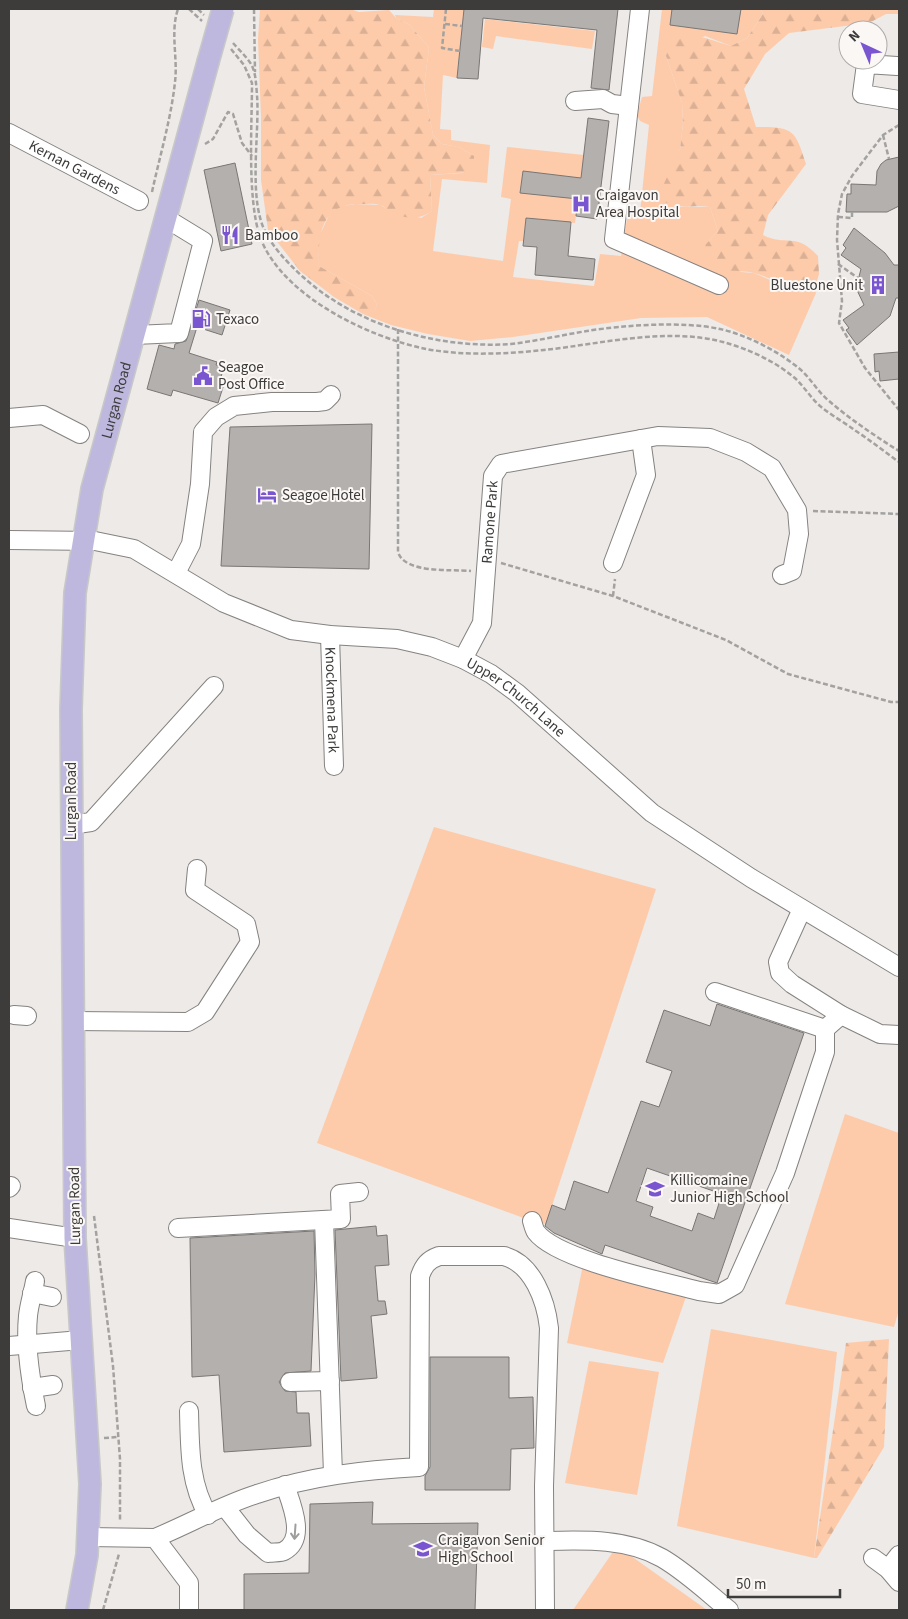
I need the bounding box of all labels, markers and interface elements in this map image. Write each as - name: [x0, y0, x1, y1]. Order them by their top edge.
- north arrow: [838, 20, 888, 70]
- text: N: [844, 26, 865, 47]
- street label: Kernan Gardens: [25, 135, 124, 200]
- place label: Craigavon Area Hospital: [596, 185, 679, 223]
- hospital icon: Craigavon Area Hospital: [570, 193, 592, 215]
- restaurant icon: Bamboo: [219, 224, 241, 246]
- place label: Bamboo: [245, 225, 298, 246]
- building icon: Bluestone Unit: [867, 274, 889, 296]
- place label: Bluestone Unit: [770, 275, 863, 296]
- fuel station icon: Texaco: [190, 308, 212, 330]
- place label: Texaco: [216, 309, 259, 330]
- place label: Seagoe Post Office: [218, 357, 285, 395]
- street label: Lurgan Road: [96, 359, 137, 441]
- public building icon: Seagoe Post Office: [192, 365, 214, 387]
- street label: Ramone Park: [476, 479, 503, 564]
- hotel icon: Seagoe Hotel: [256, 484, 278, 506]
- place label: Seagoe Hotel: [282, 485, 365, 506]
- street label: Knockmena Park: [320, 647, 344, 754]
- street label: Upper Church Lane: [463, 652, 570, 742]
- street label: Lurgan Road: [61, 762, 82, 840]
- street label: Lurgan Road: [64, 1167, 86, 1245]
- place label: Killicomaine Junior High School: [670, 1170, 789, 1208]
- school or university icon: Killicomaine Junior High School: [644, 1178, 666, 1200]
- one-way arrow: [290, 1524, 299, 1540]
- place label: Craigavon Senior High School: [438, 1530, 545, 1568]
- school or university icon: Craigavon Senior High School: [412, 1538, 434, 1560]
- scale bar: [728, 1566, 840, 1598]
- text: 50 m: [736, 1574, 766, 1595]

